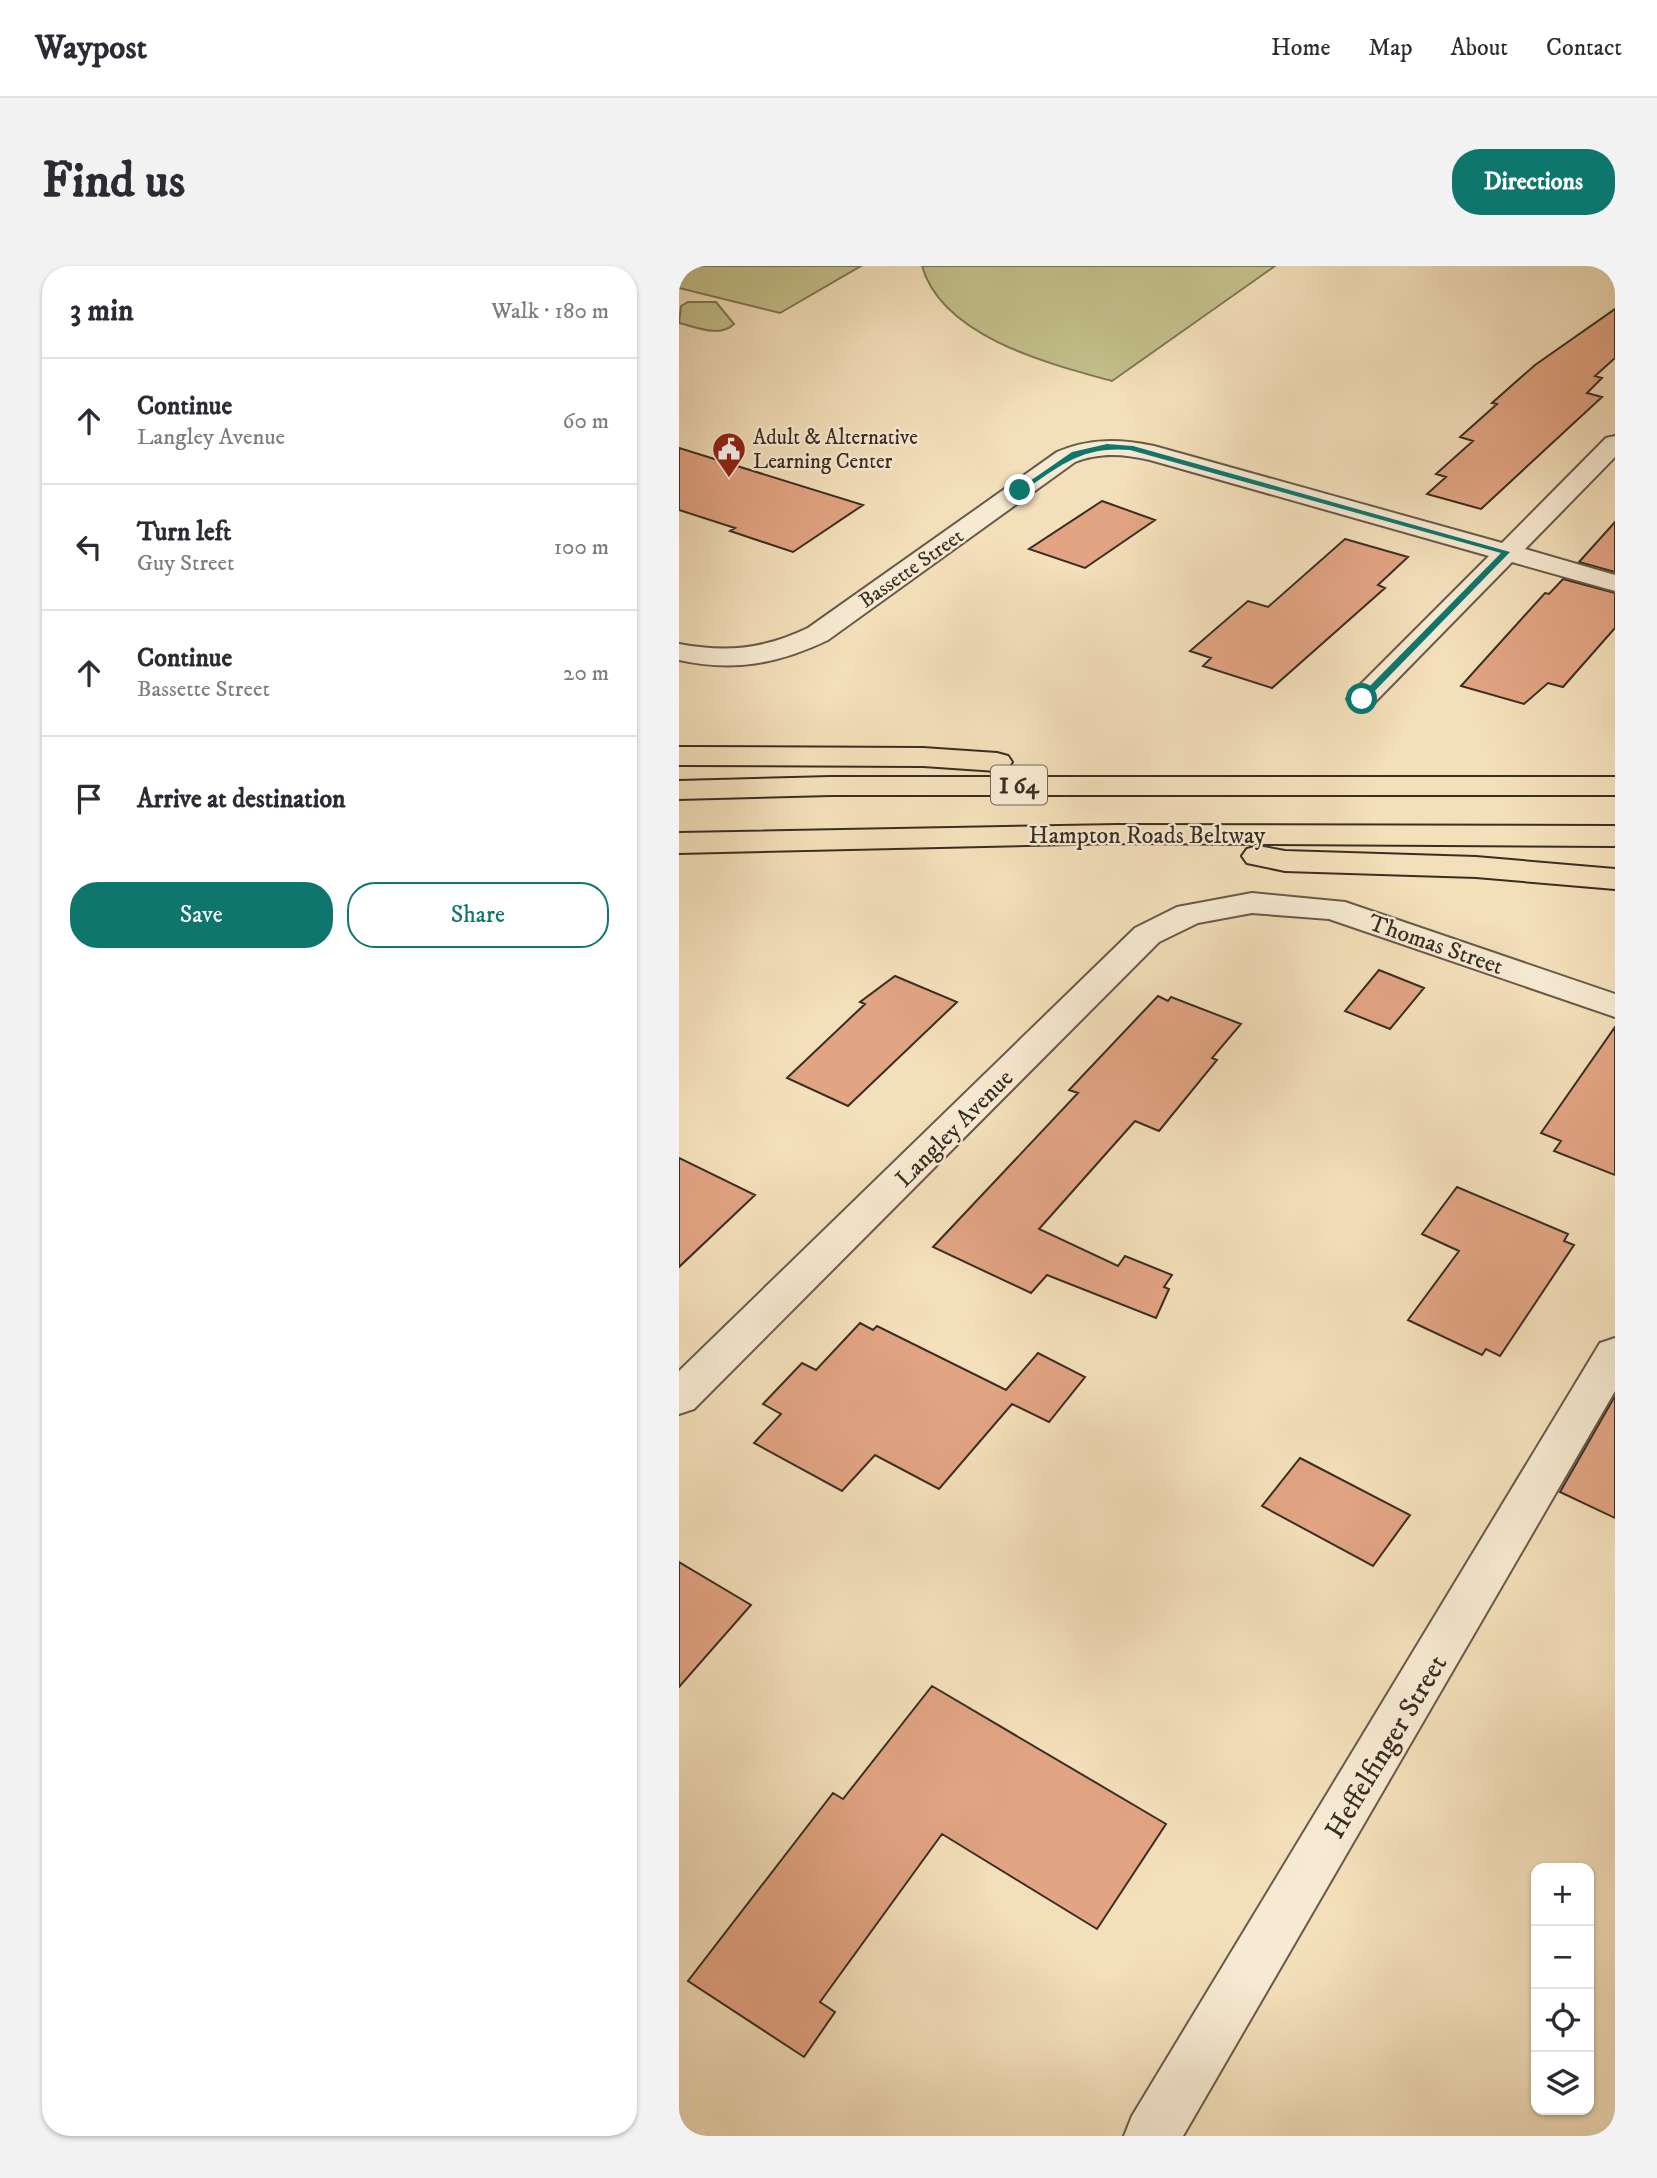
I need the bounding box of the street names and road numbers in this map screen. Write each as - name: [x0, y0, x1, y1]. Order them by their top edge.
- street label: Bassette Street: [854, 523, 969, 614]
- road number: I 64: [991, 765, 1047, 804]
- street label: Hampton Roads Beltway: [1028, 821, 1266, 851]
- street label: Thomas Street: [1364, 908, 1507, 982]
- street label: Langley Avenue: [889, 1063, 1020, 1194]
- street label: Heffelfinger Street: [1318, 1648, 1455, 1845]

